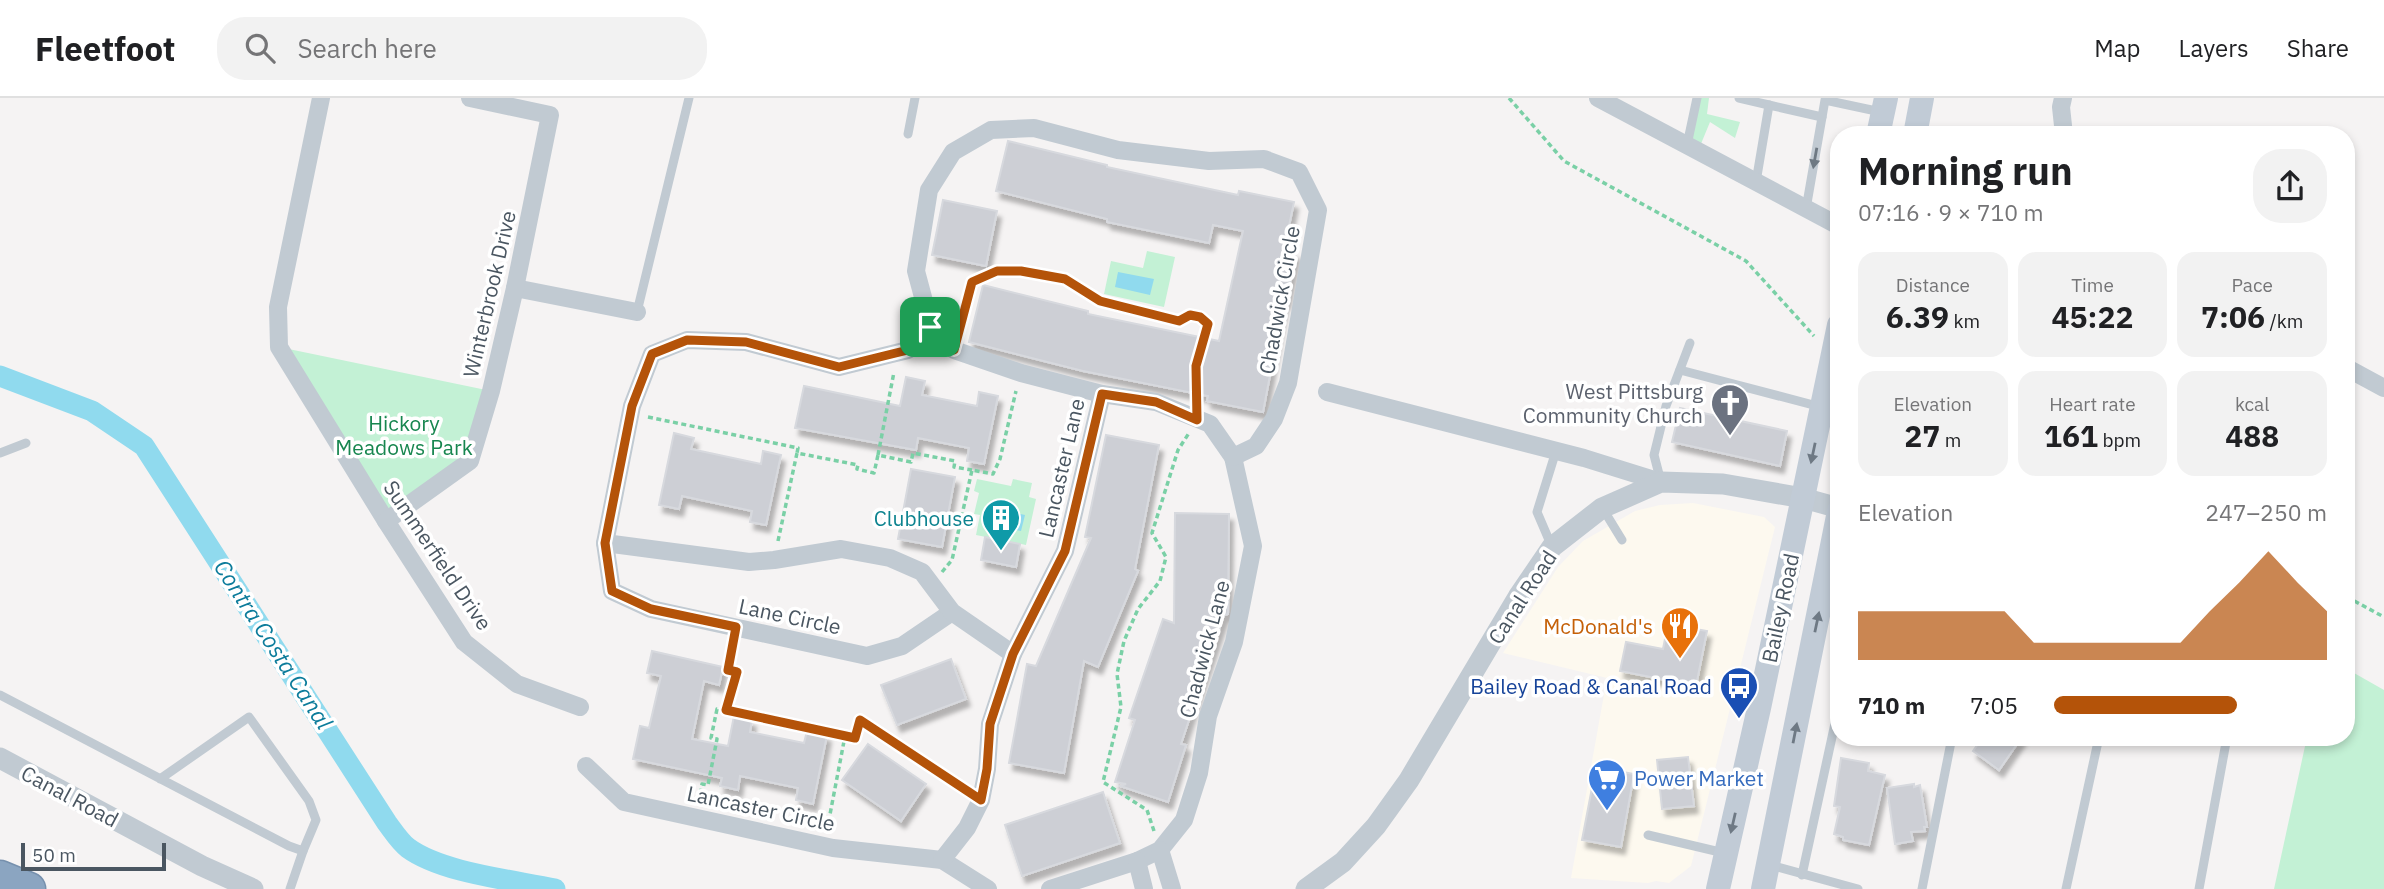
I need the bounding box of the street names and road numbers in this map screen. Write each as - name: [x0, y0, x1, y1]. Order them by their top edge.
- street label: Winterbrook Drive: [456, 208, 522, 380]
- street label: Chadwick Circle: [1252, 224, 1306, 376]
- street label: Lancaster Lane: [1031, 396, 1091, 540]
- street label: Summerfield Drive: [377, 475, 499, 635]
- street label: Canal Road: [1481, 545, 1563, 649]
- street label: Bailey Road: [1755, 551, 1805, 665]
- street label: Chadwick Lane: [1172, 577, 1236, 721]
- street label: Lane Circle: [736, 592, 844, 640]
- street label: Canal Road: [16, 759, 124, 833]
- street label: Lancaster Circle: [684, 779, 838, 837]

